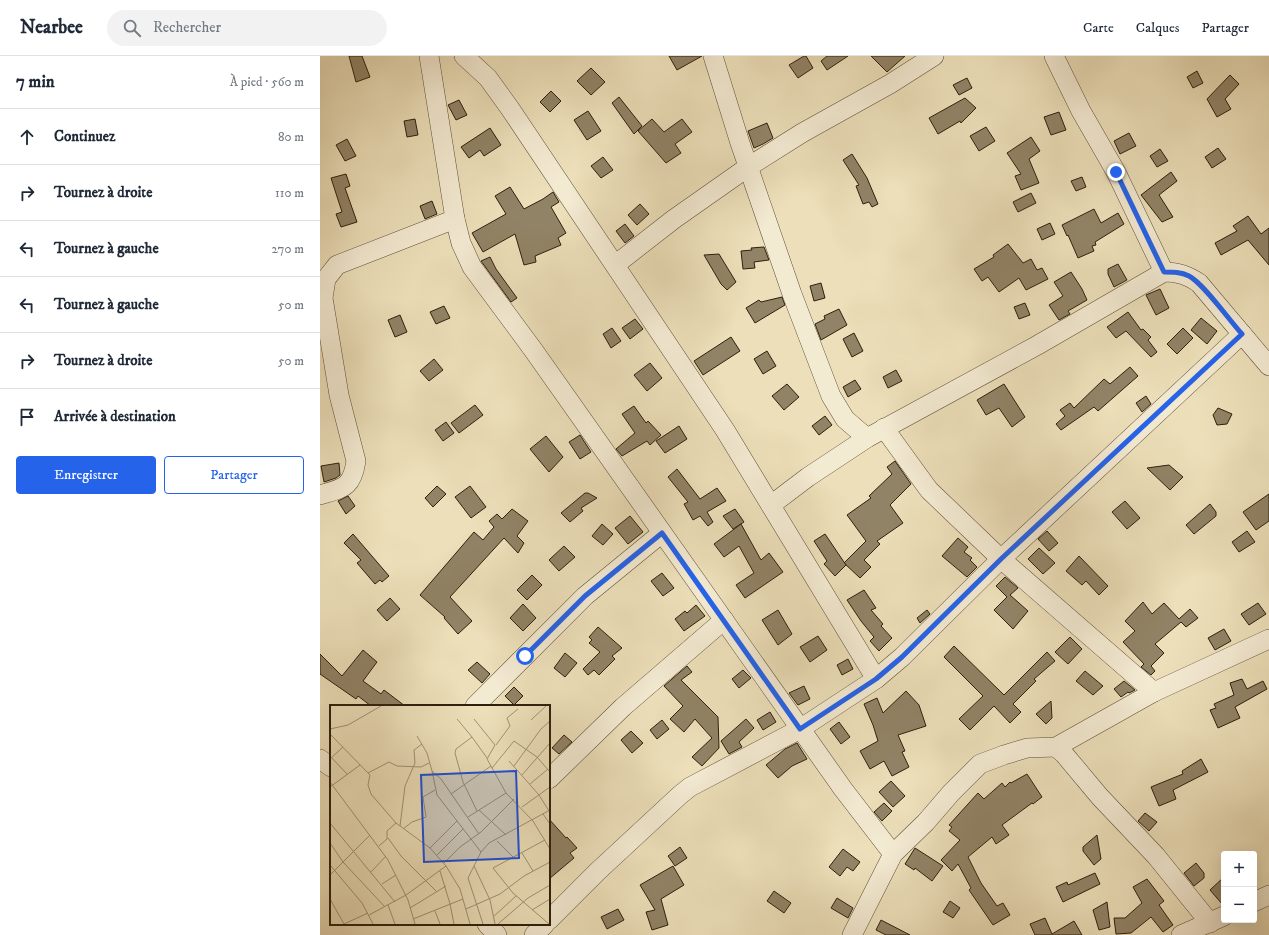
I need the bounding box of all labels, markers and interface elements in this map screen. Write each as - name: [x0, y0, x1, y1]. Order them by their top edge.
- search box: [107, 10, 387, 46]
- text: Nearbee: [20, 16, 83, 39]
- icon: search: [121, 17, 143, 39]
- text: Rechercher: [153, 18, 221, 37]
- text: Carte: [1083, 19, 1114, 37]
- text: Calques: [1136, 19, 1179, 37]
- text: Partager: [1201, 19, 1249, 37]
- text: 7 min: [16, 71, 55, 93]
- text: À pied · 560 m: [230, 74, 304, 90]
- icon: ahead: [16, 126, 38, 148]
- text: Continuez: [54, 127, 115, 146]
- text: 80 m: [278, 129, 304, 145]
- route end: [1107, 163, 1125, 181]
- icon: right: [16, 182, 38, 204]
- text: Tournez à droite: [54, 183, 152, 202]
- text: 110 m: [275, 185, 304, 201]
- icon: left: [16, 238, 38, 260]
- text: Tournez à gauche: [54, 239, 159, 258]
- text: 270 m: [272, 241, 304, 257]
- icon: left: [16, 294, 38, 316]
- text: Tournez à gauche: [54, 295, 159, 314]
- text: 50 m: [278, 297, 304, 313]
- icon: right: [16, 350, 38, 372]
- text: Tournez à droite: [54, 351, 152, 370]
- text: 50 m: [278, 353, 304, 369]
- icon: arrive: [16, 406, 38, 428]
- text: Arrivée à destination: [54, 407, 176, 426]
- button: Enregistrer: [16, 456, 156, 494]
- button: Partager: [164, 456, 304, 494]
- route start: [516, 647, 534, 665]
- inset map: [330, 705, 550, 925]
- map controls: [1221, 851, 1257, 923]
- button: +: [1221, 851, 1257, 887]
- button: −: [1221, 887, 1257, 923]

